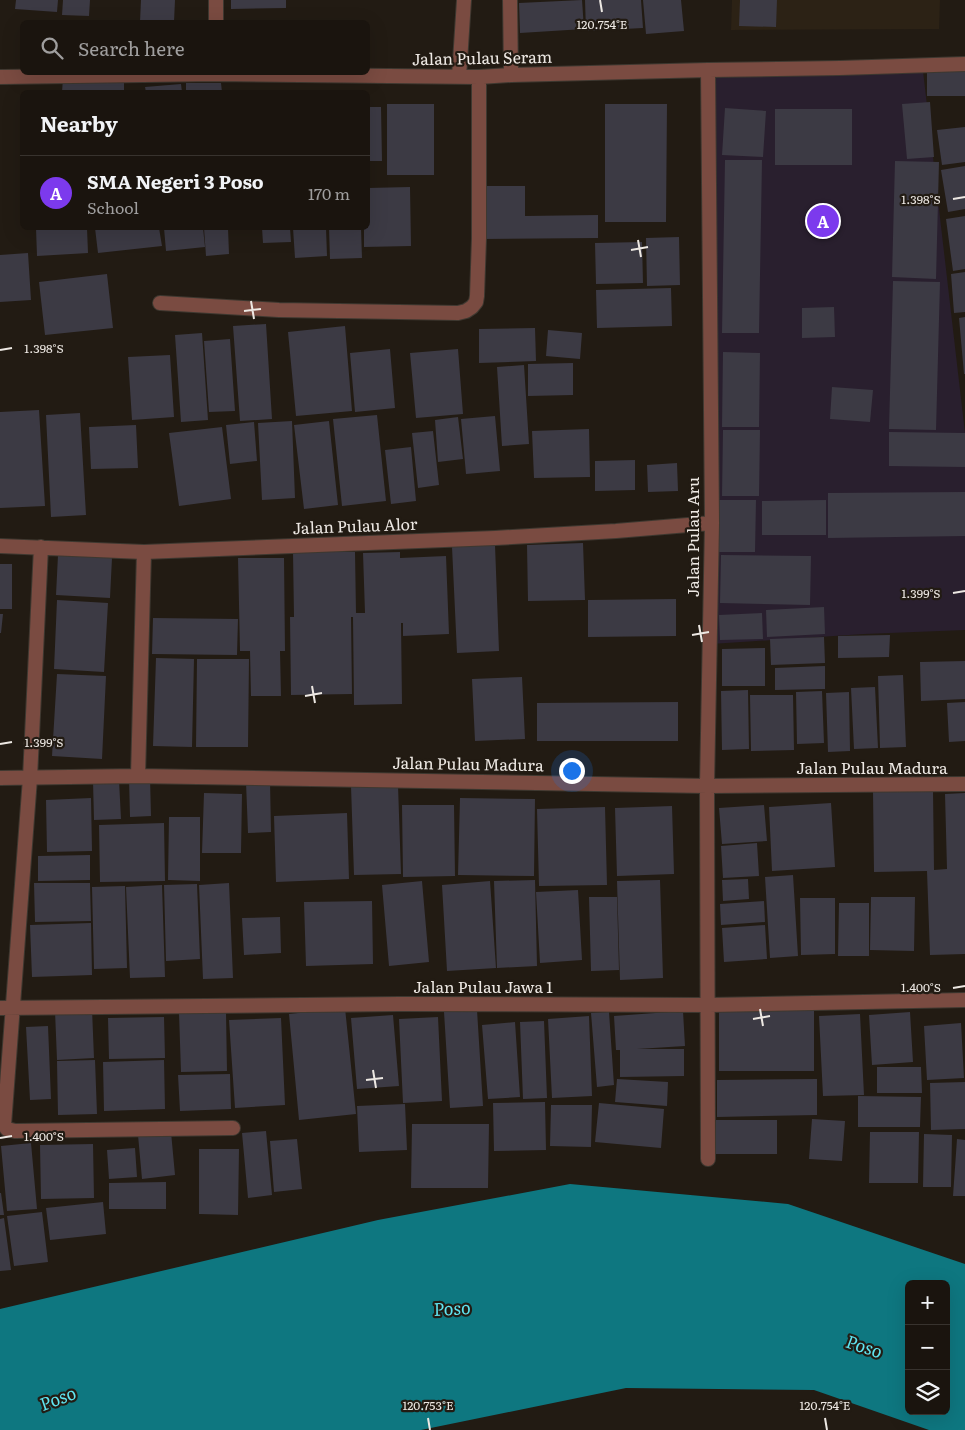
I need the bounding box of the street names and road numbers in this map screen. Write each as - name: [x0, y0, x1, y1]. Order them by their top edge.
- street label: Jalan Pulau Seram: [412, 44, 553, 70]
- street label: Jalan Pulau Aru: [680, 477, 704, 597]
- street label: Jalan Pulau Alor: [292, 511, 418, 539]
- street label: Jalan Pulau Madura: [392, 750, 544, 776]
- street label: Jalan Pulau Madura: [796, 755, 948, 779]
- street label: Jalan Pulau Jawa 1: [413, 974, 553, 998]

